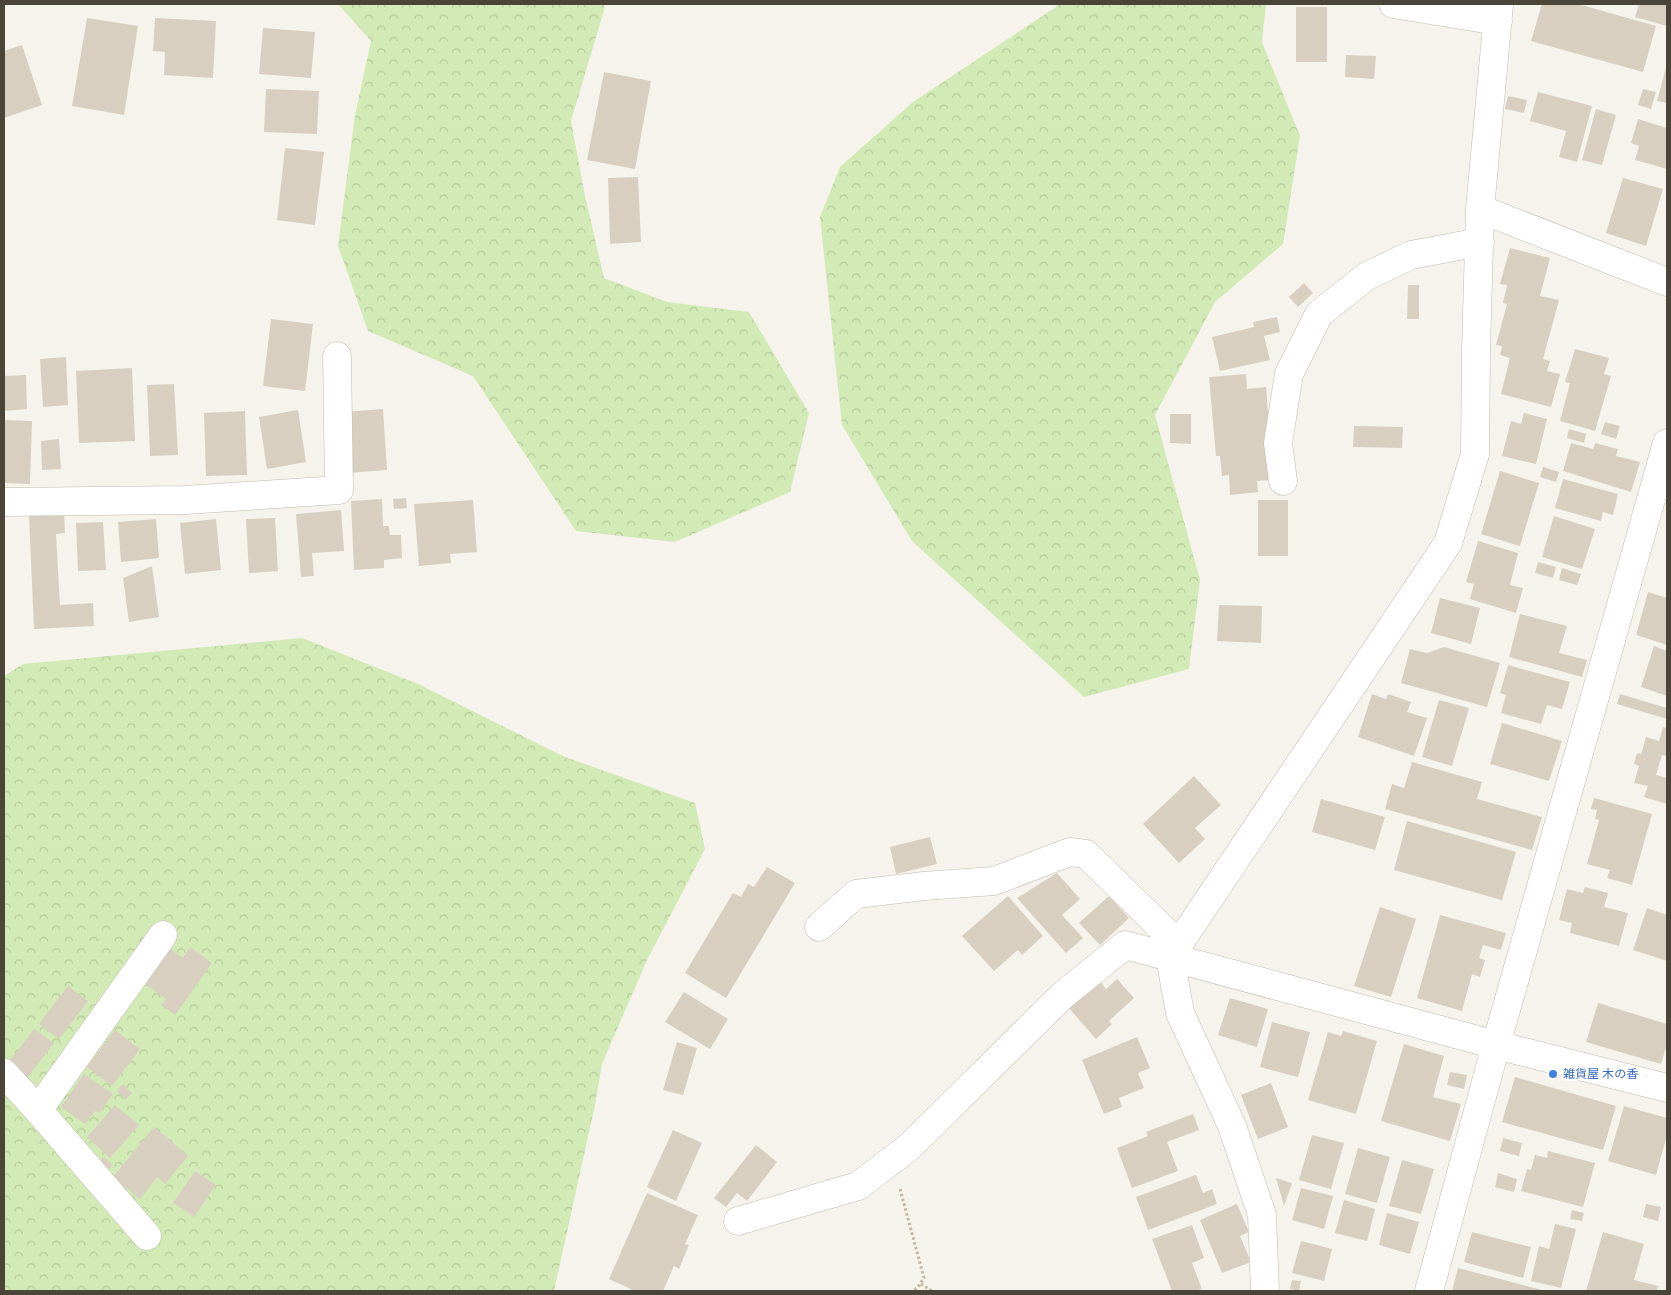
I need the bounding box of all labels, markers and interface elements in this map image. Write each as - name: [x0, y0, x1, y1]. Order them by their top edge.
- place label: 雑貨屋 木の香: [1563, 1066, 1638, 1082]
- marker: 雑貨屋 木の香: [1547, 1068, 1559, 1080]

